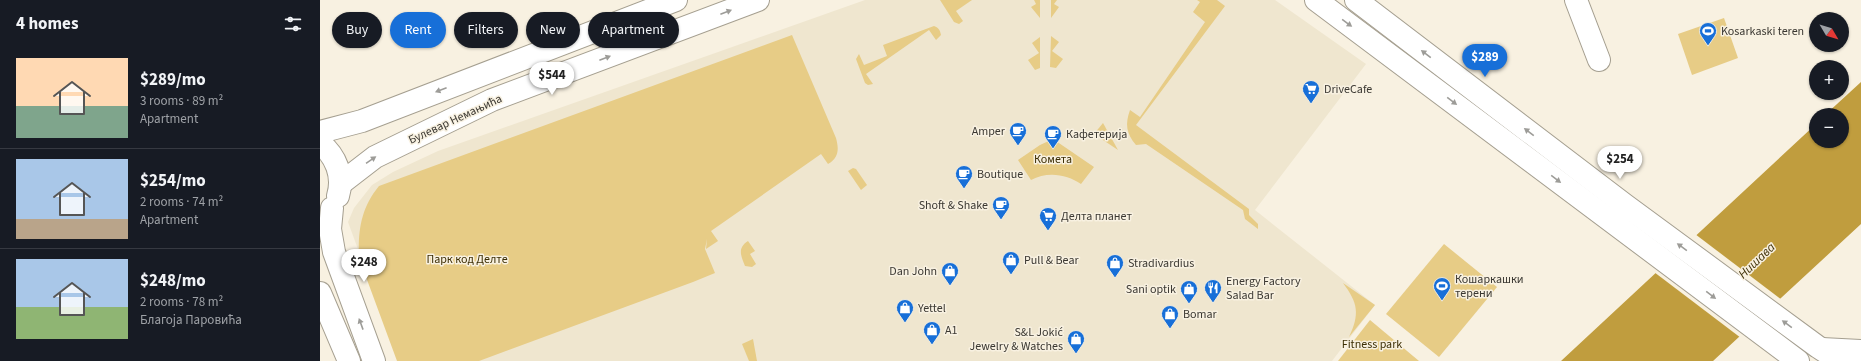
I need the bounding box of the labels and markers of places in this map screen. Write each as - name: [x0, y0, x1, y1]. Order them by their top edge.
- sports icon: Kosarkaski teren: [1698, 21, 1718, 46]
- place label: Kosarkaski teren: [1721, 23, 1804, 40]
- pin: $289: [1461, 44, 1509, 78]
- pin: $544: [528, 62, 576, 96]
- supermarket icon: DriveCafe: [1301, 79, 1321, 104]
- place label: DriveCafe: [1324, 81, 1372, 98]
- cafe icon: Amper: [1008, 121, 1028, 146]
- place label: Amper: [972, 123, 1006, 140]
- cafe icon: Кафетерија: [1043, 124, 1063, 149]
- place label: Кафетерија: [1066, 126, 1127, 143]
- pin: $254: [1596, 146, 1644, 180]
- cafe icon: Boutique: [954, 164, 974, 189]
- place label: Boutique: [977, 166, 1023, 183]
- cafe icon: Shoft & Shake: [991, 195, 1011, 220]
- place label: Shoft & Shake: [919, 197, 988, 214]
- supermarket icon: Делта планет: [1038, 206, 1058, 231]
- place label: Делта планет: [1061, 208, 1132, 225]
- pin: $248: [340, 249, 388, 283]
- shop icon: Pull & Bear: [1001, 250, 1021, 275]
- place label: Pull & Bear: [1024, 252, 1079, 269]
- shop icon: Stradivardius: [1105, 253, 1125, 278]
- place label: Stradivardius: [1128, 255, 1194, 272]
- shop icon: Dan John: [940, 261, 960, 286]
- place label: Dan John: [889, 263, 937, 280]
- place label: Кошаркашки терени: [1455, 271, 1524, 302]
- place label: Energy Factory Salad Bar: [1226, 273, 1301, 304]
- sports icon: Кошаркашки терени: [1432, 276, 1452, 301]
- restaurant icon: Energy Factory Salad Bar: [1203, 278, 1223, 303]
- shop icon: Sani optik: [1179, 279, 1199, 304]
- place label: Sani optik: [1126, 281, 1176, 298]
- shop icon: Yettel: [895, 298, 915, 323]
- place label: Yettel: [917, 300, 946, 317]
- shop icon: Bomar: [1160, 304, 1180, 329]
- place label: Bomar: [1183, 306, 1218, 323]
- shop icon: A1: [922, 320, 942, 345]
- place label: A1: [945, 322, 958, 339]
- place label: S&L Jokić Jewelry & Watches: [969, 324, 1064, 355]
- shop icon: S&L Jokić Jewelry & Watches: [1066, 329, 1086, 354]

